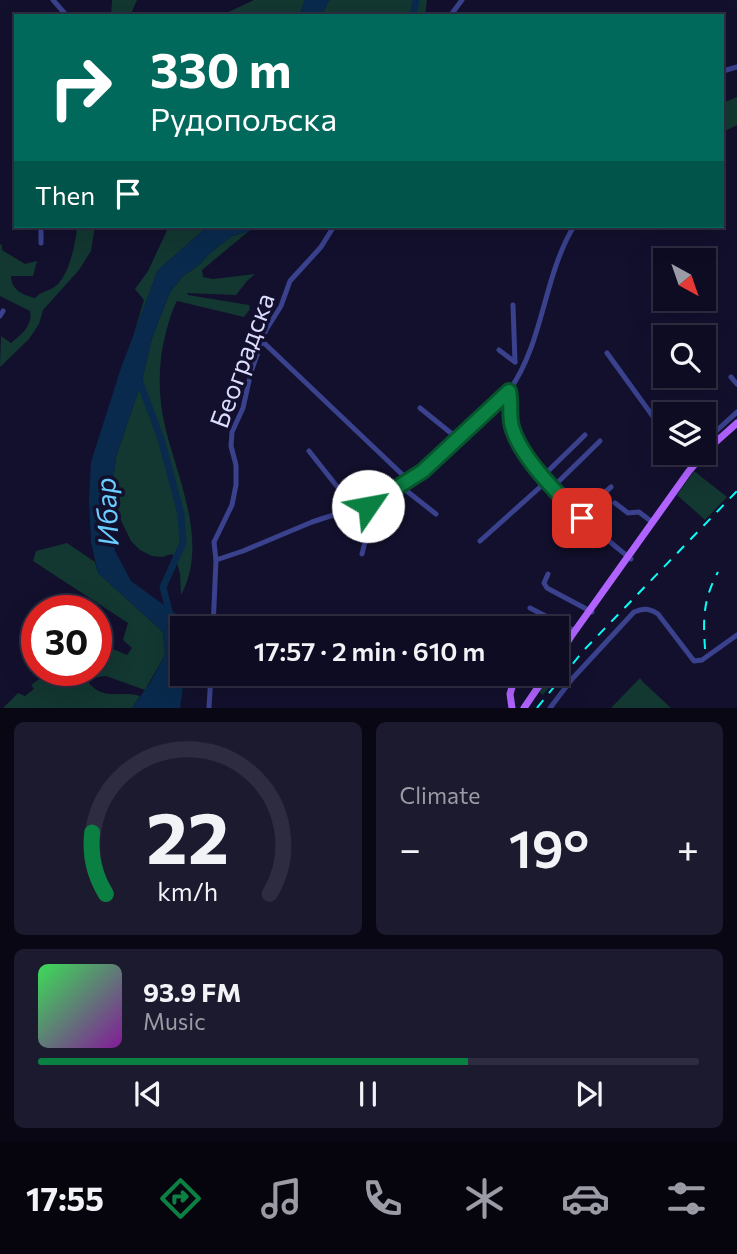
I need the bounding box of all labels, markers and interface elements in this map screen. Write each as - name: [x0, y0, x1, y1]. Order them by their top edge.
- text: 330 m: [150, 38, 291, 98]
- icon: right: [35, 42, 126, 133]
- text: Рудопољска: [150, 98, 337, 138]
- icon: arrive: [109, 175, 147, 213]
- text: Then: [35, 179, 95, 210]
- north arrow: [653, 248, 716, 312]
- map controls: [653, 248, 716, 465]
- street label: Београдска: [202, 288, 280, 432]
- button: search: [653, 325, 716, 388]
- button: layers: [653, 402, 716, 465]
- position arrow: [331, 469, 405, 543]
- water label: Ибар: [87, 477, 125, 547]
- pin: [552, 488, 612, 548]
- icon: arrive: [563, 499, 601, 537]
- speed limit sign: 30: [21, 595, 112, 686]
- text: 17:57 · 2 min · 610 m: [254, 635, 485, 666]
- text: Climate: [400, 781, 481, 809]
- text: 22: [146, 791, 229, 880]
- text: 19°: [509, 815, 589, 879]
- text: −: [400, 824, 421, 871]
- text: +: [677, 824, 699, 871]
- text: km/h: [157, 876, 218, 906]
- text: 93.9 FM: [143, 976, 241, 1007]
- text: Music: [143, 1007, 206, 1035]
- icon: previous: [129, 1075, 167, 1113]
- icon: pause: [349, 1075, 387, 1113]
- icon: next: [570, 1075, 608, 1113]
- icon: directions: [156, 1174, 205, 1223]
- icon: music: [257, 1174, 306, 1223]
- icon: phone: [358, 1174, 407, 1223]
- icon: climate: [460, 1174, 509, 1223]
- icon: car: [561, 1174, 610, 1223]
- icon: filters: [662, 1174, 711, 1223]
- text: 17:55: [26, 1178, 104, 1218]

